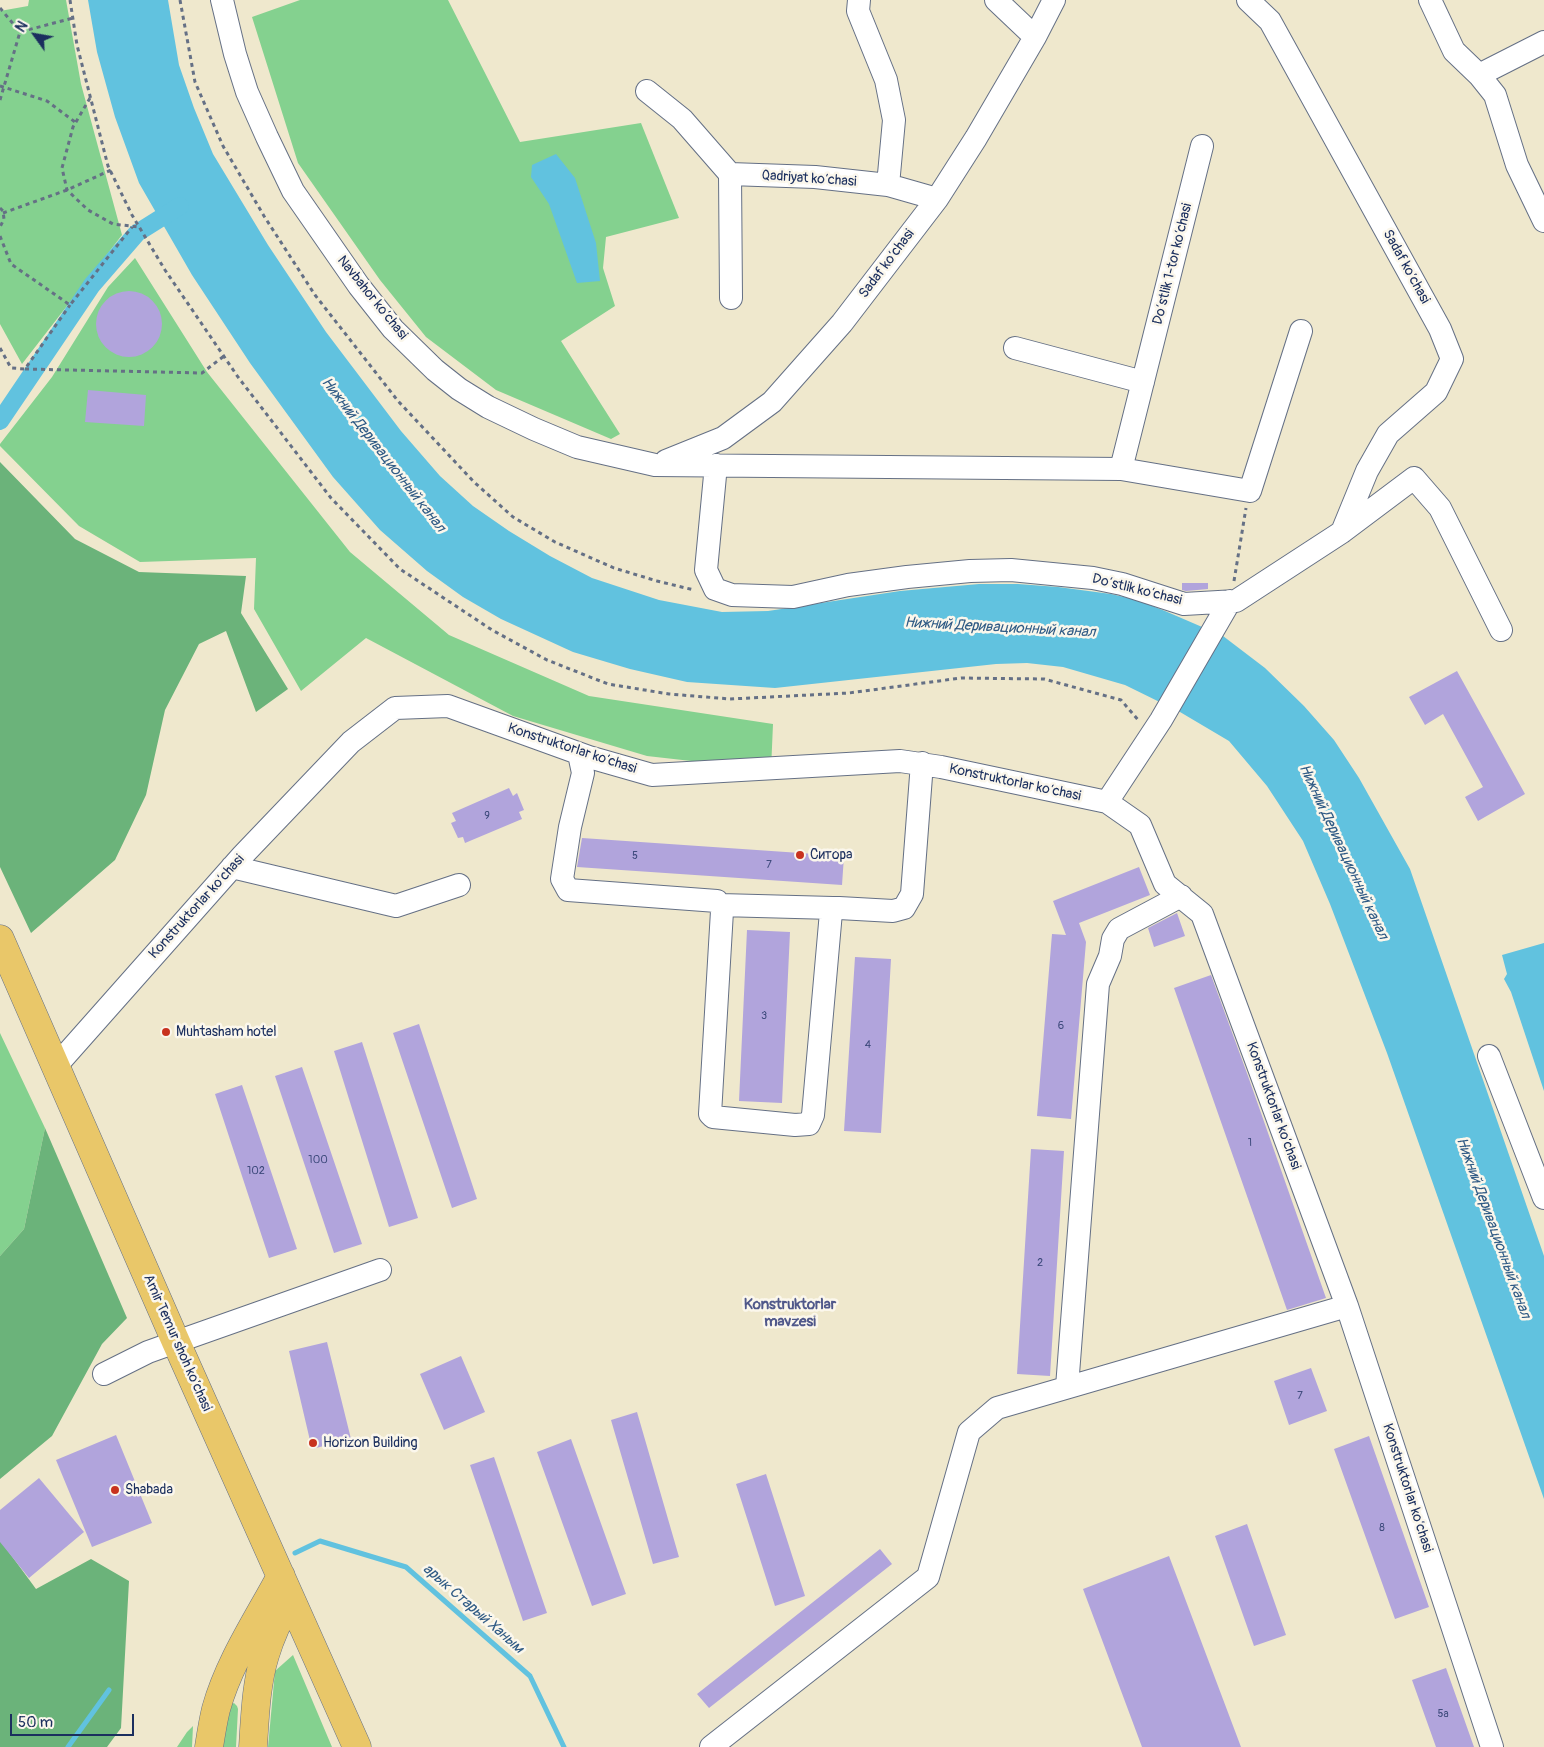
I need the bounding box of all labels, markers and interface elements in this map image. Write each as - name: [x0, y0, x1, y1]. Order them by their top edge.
- north arrow: [10, 10, 60, 60]
- text: N: [12, 18, 32, 35]
- street label: Qadriyat ko‘chasi: [761, 167, 857, 191]
- street label: Do‘stlik 1-tor ko‘chasi: [1150, 202, 1196, 326]
- street label: Sadaf ko‘chasi: [856, 226, 918, 302]
- street label: Sadaf ko‘chasi: [1379, 227, 1433, 307]
- street label: Navbahor ko‘chasi: [333, 253, 411, 343]
- water label: Нижний Деривационный канал: [317, 374, 449, 536]
- street label: Do‘stlik ko‘chasi: [1090, 571, 1184, 609]
- water label: Нижний Деривационный канал: [904, 614, 1096, 642]
- street label: Konstruktorlar ko‘chasi: [505, 720, 639, 778]
- street label: Konstruktorlar ko‘chasi: [947, 761, 1083, 805]
- water label: Нижний Деривационный канал: [1294, 762, 1392, 942]
- house number: 9: [484, 809, 490, 823]
- place label: Ситора: [810, 847, 853, 863]
- house number: 5: [632, 849, 638, 863]
- marker: Ситора: [794, 849, 806, 861]
- street label: Konstruktorlar ko‘chasi: [146, 851, 248, 963]
- house number: 7: [766, 858, 772, 872]
- house number: 3: [761, 1009, 767, 1023]
- house number: 6: [1058, 1019, 1064, 1033]
- place label: Muhtasham hotel: [176, 1024, 277, 1040]
- marker: Muhtasham hotel: [160, 1026, 172, 1038]
- house number: 4: [865, 1038, 871, 1052]
- street label: Konstruktorlar ko‘chasi: [1242, 1040, 1304, 1172]
- water label: Нижний Деривационный канал: [1452, 1135, 1534, 1321]
- house number: 1: [1248, 1136, 1252, 1150]
- house number: 100: [308, 1153, 328, 1167]
- house number: 102: [247, 1164, 265, 1178]
- house number: 2: [1037, 1256, 1043, 1270]
- street label: Amir Temur shoh ko‘chasi: [139, 1272, 215, 1414]
- district label: Konstruktorlar mavzesi: [744, 1296, 836, 1331]
- house number: 7: [1297, 1389, 1303, 1403]
- street label: Konstruktorlar ko‘chasi: [1378, 1421, 1436, 1555]
- place label: Horizon Building: [323, 1435, 417, 1451]
- marker: Horizon Building: [307, 1437, 319, 1449]
- place label: Shabada: [125, 1482, 173, 1498]
- marker: Shabada: [109, 1484, 121, 1496]
- house number: 8: [1379, 1521, 1385, 1535]
- water label: арык Старый Ханым: [419, 1560, 527, 1658]
- scale bar: [12, 1704, 136, 1736]
- house number: 5a: [1437, 1707, 1449, 1721]
- text: 50 m: [18, 1713, 53, 1732]

